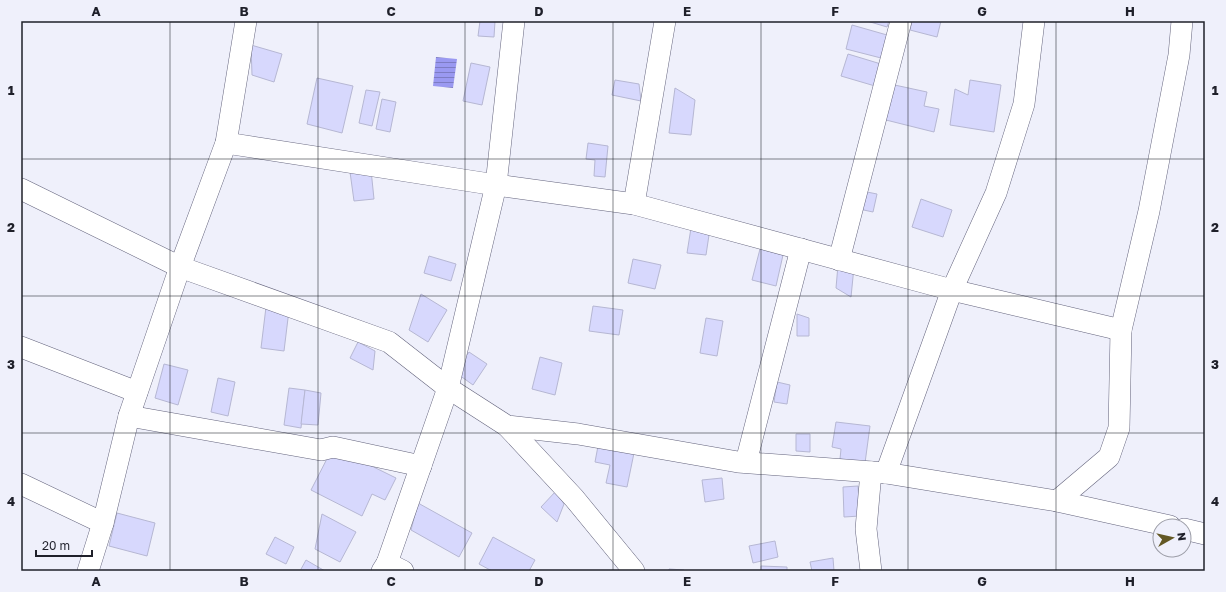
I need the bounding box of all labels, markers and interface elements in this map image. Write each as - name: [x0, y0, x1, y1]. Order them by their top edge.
- text: A: [91, 3, 101, 19]
- text: B: [239, 3, 249, 19]
- text: C: [386, 3, 396, 19]
- text: D: [534, 3, 544, 19]
- text: E: [683, 3, 691, 19]
- text: F: [831, 3, 839, 19]
- text: G: [977, 3, 987, 19]
- text: H: [1125, 3, 1135, 19]
- text: 1: [8, 82, 15, 98]
- text: 1: [1212, 82, 1219, 98]
- text: 2: [7, 219, 15, 235]
- text: 2: [1211, 219, 1219, 235]
- text: 3: [7, 356, 15, 372]
- text: 3: [1211, 356, 1219, 372]
- text: 4: [7, 493, 15, 509]
- text: 4: [1211, 493, 1219, 509]
- north arrow: [1152, 518, 1192, 558]
- text: N: [1175, 531, 1189, 542]
- scale bar: [36, 532, 92, 558]
- text: 20 m: [42, 538, 70, 553]
- text: A: [91, 573, 101, 589]
- text: B: [239, 573, 249, 589]
- text: C: [386, 573, 396, 589]
- text: D: [534, 573, 544, 589]
- text: E: [683, 573, 691, 589]
- text: F: [831, 573, 839, 589]
- text: G: [977, 573, 987, 589]
- text: H: [1125, 573, 1135, 589]

